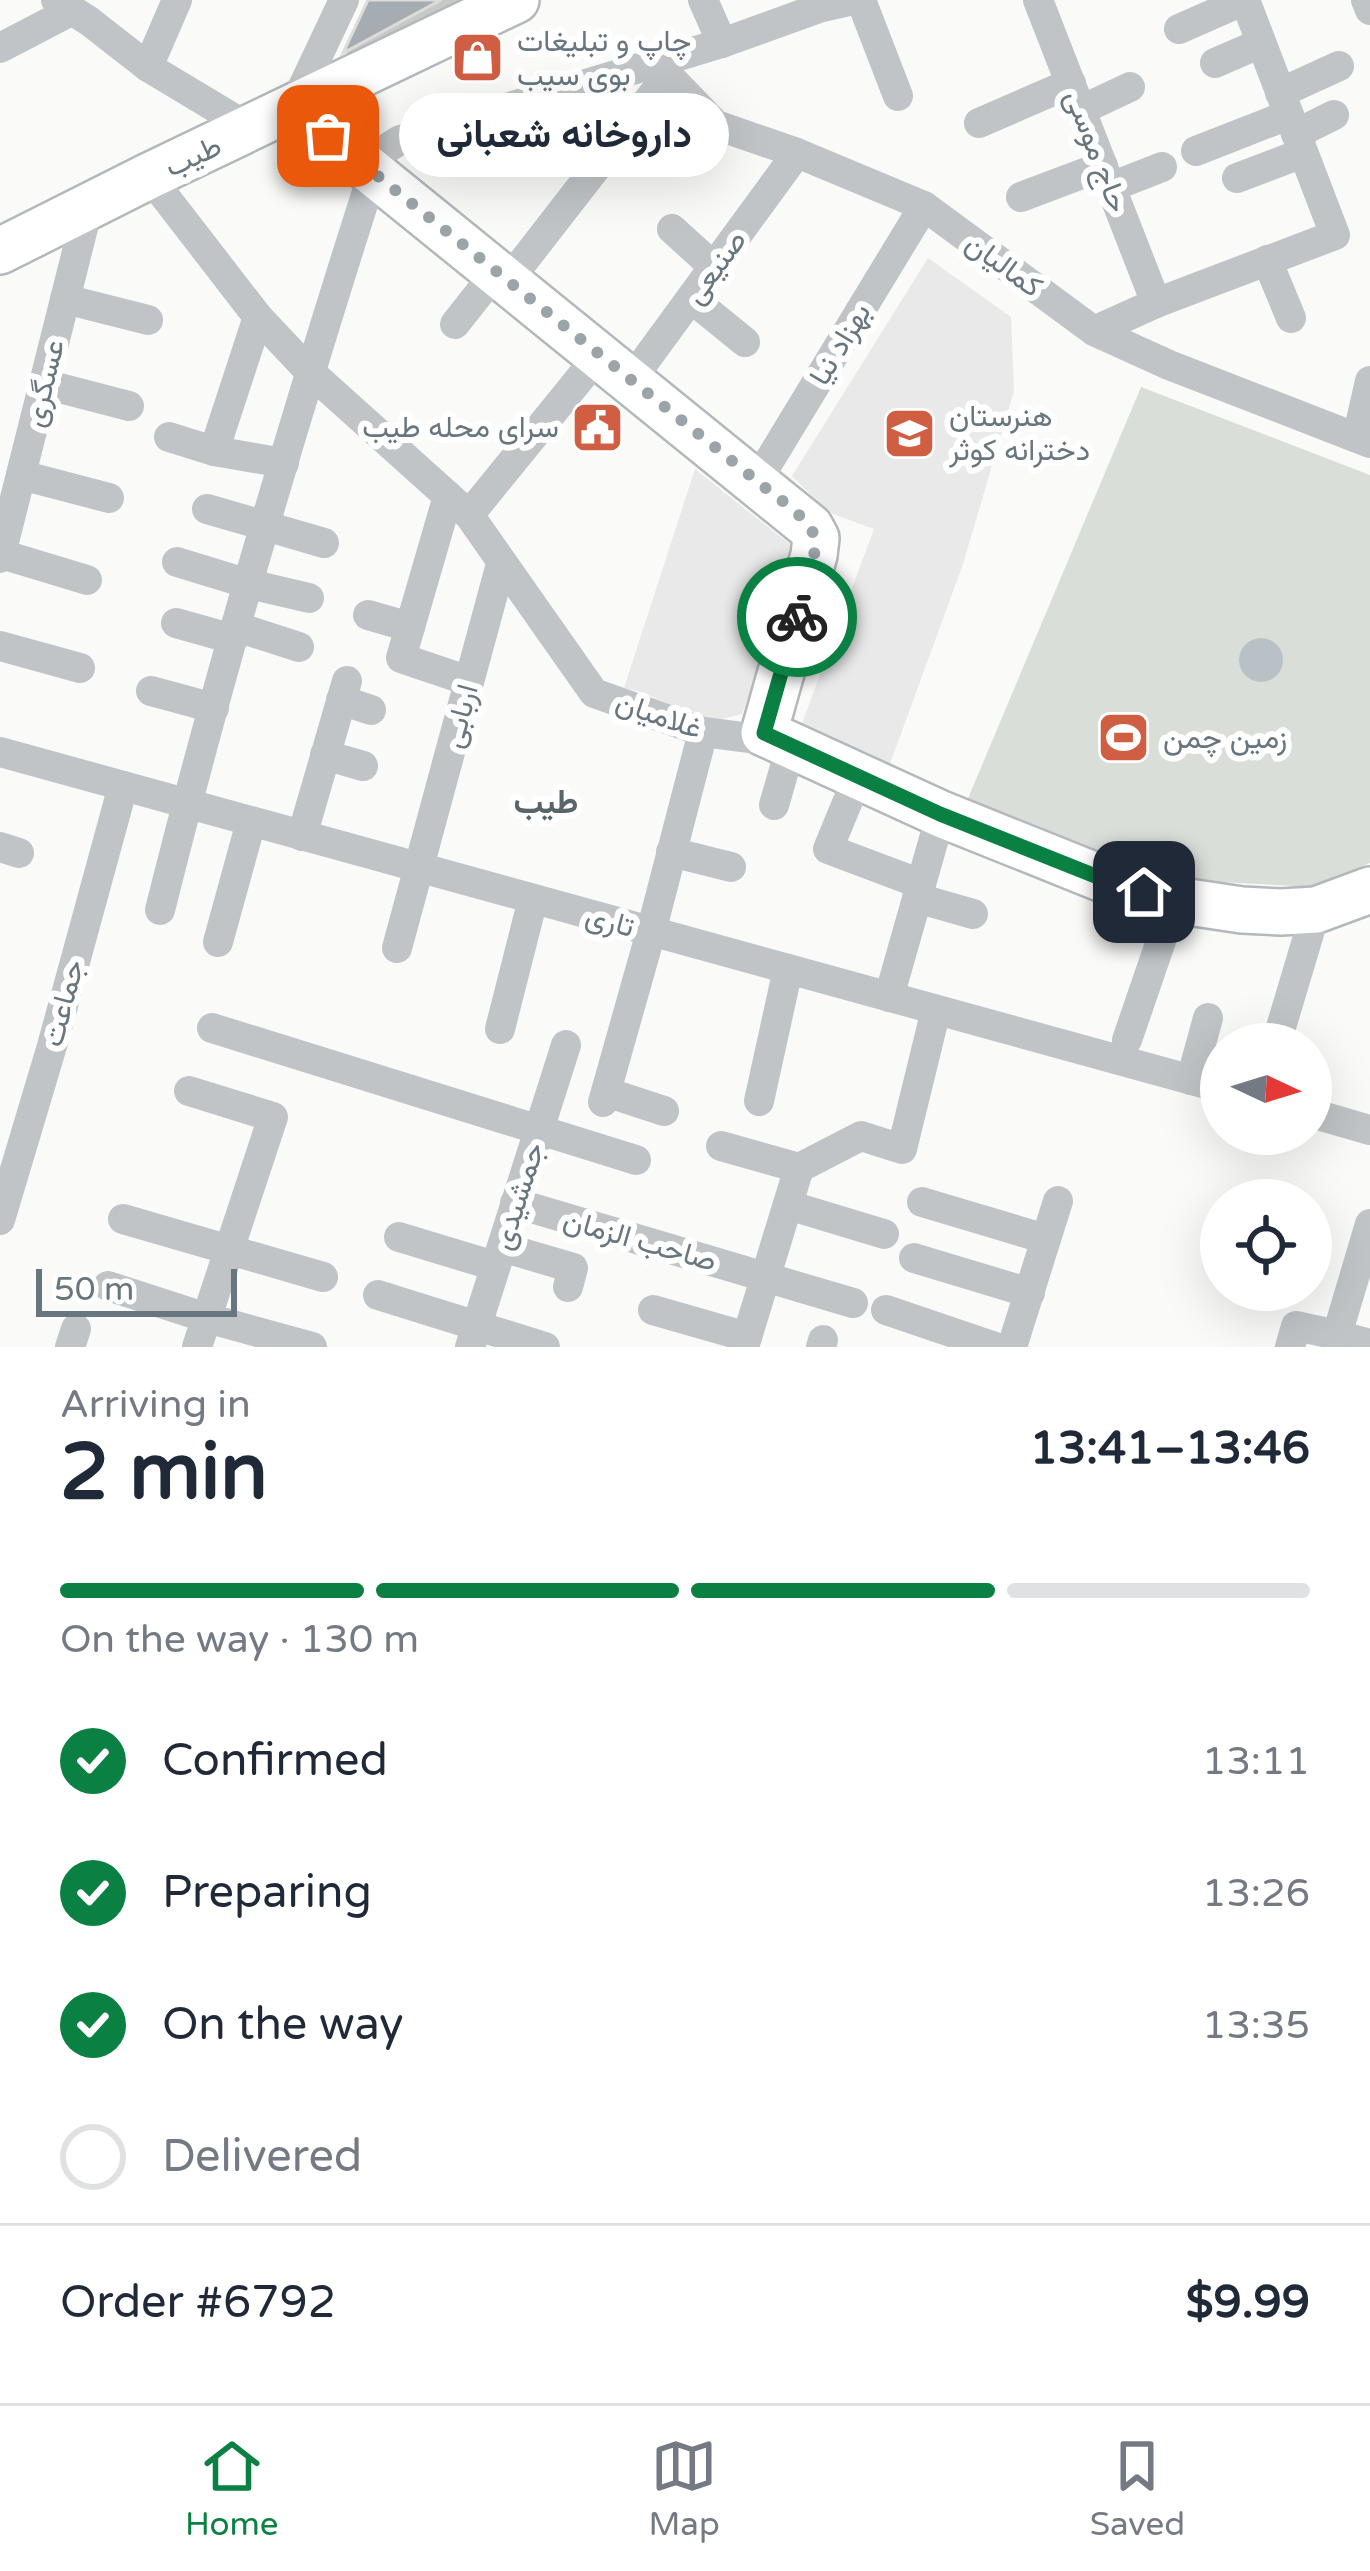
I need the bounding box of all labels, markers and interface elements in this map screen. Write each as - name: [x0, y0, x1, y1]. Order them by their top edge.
- place label: چاپ و تبلیغات بوی سیب: [517, 23, 691, 94]
- shop icon: چاپ و تبلیغات بوی سیب: [450, 30, 506, 86]
- pin: [277, 85, 379, 187]
- street label: حاج موسی: [1055, 85, 1137, 218]
- callout: داروخانه شعبانی: [400, 94, 730, 178]
- icon: bag: [295, 103, 361, 169]
- text: داروخانه شعبانی: [436, 111, 692, 158]
- street label: طیب: [159, 127, 227, 186]
- street label: صنیعی: [676, 223, 755, 312]
- street label: کمالیان: [958, 225, 1049, 306]
- street label: بهزاد نیا: [801, 296, 879, 392]
- street label: عسگری: [16, 335, 73, 431]
- place label: هنرستان دخترانه کوثر: [948, 398, 1090, 469]
- public building icon: سرای محله طیب: [570, 399, 626, 455]
- school or university icon: هنرستان دخترانه کوثر: [882, 405, 938, 461]
- place label: سرای محله طیب: [362, 409, 559, 446]
- courier: [737, 557, 857, 677]
- icon: bike: [764, 584, 830, 650]
- street label: اربابی: [434, 680, 487, 752]
- street label: غلامیان: [611, 684, 707, 747]
- sports icon: زمین چمن: [1096, 710, 1152, 766]
- place label: زمین چمن: [1163, 720, 1287, 758]
- district label: طیب: [514, 783, 578, 822]
- pin: [1093, 841, 1195, 943]
- icon: home: [1111, 859, 1177, 925]
- street label: تاری: [581, 897, 638, 946]
- street label: جماعت: [34, 956, 93, 1051]
- north arrow: [1200, 1023, 1332, 1155]
- map controls: [1200, 1023, 1332, 1311]
- street label: جمشیدی: [484, 1138, 553, 1254]
- button: locate: [1200, 1179, 1332, 1311]
- street label: صاحب الزمان: [559, 1201, 721, 1280]
- scale bar: [36, 1263, 237, 1316]
- text: 50 m: [54, 1270, 134, 1309]
- text: Arriving in: [60, 1381, 251, 1428]
- text: 13:41–13:46: [1030, 1422, 1310, 1476]
- text: 2 min: [60, 1426, 268, 1520]
- text: On the way · 130 m: [60, 1616, 419, 1663]
- icon: check: [60, 1728, 126, 1794]
- text: Confirmed: [162, 1734, 388, 1788]
- text: 13:11: [1202, 1738, 1310, 1785]
- icon: check: [60, 1860, 126, 1926]
- text: Preparing: [162, 1866, 372, 1920]
- text: 13:26: [1202, 1870, 1310, 1917]
- icon: check: [60, 1992, 126, 2058]
- text: On the way: [162, 1998, 403, 2052]
- text: 13:35: [1202, 2002, 1310, 2049]
- text: Delivered: [162, 2130, 362, 2184]
- text: Order #6792: [60, 2276, 336, 2330]
- text: $9.99: [1186, 2276, 1310, 2330]
- tab: Home: [185, 2433, 278, 2544]
- tab: Map: [648, 2433, 720, 2544]
- tab: Saved: [1090, 2433, 1185, 2544]

